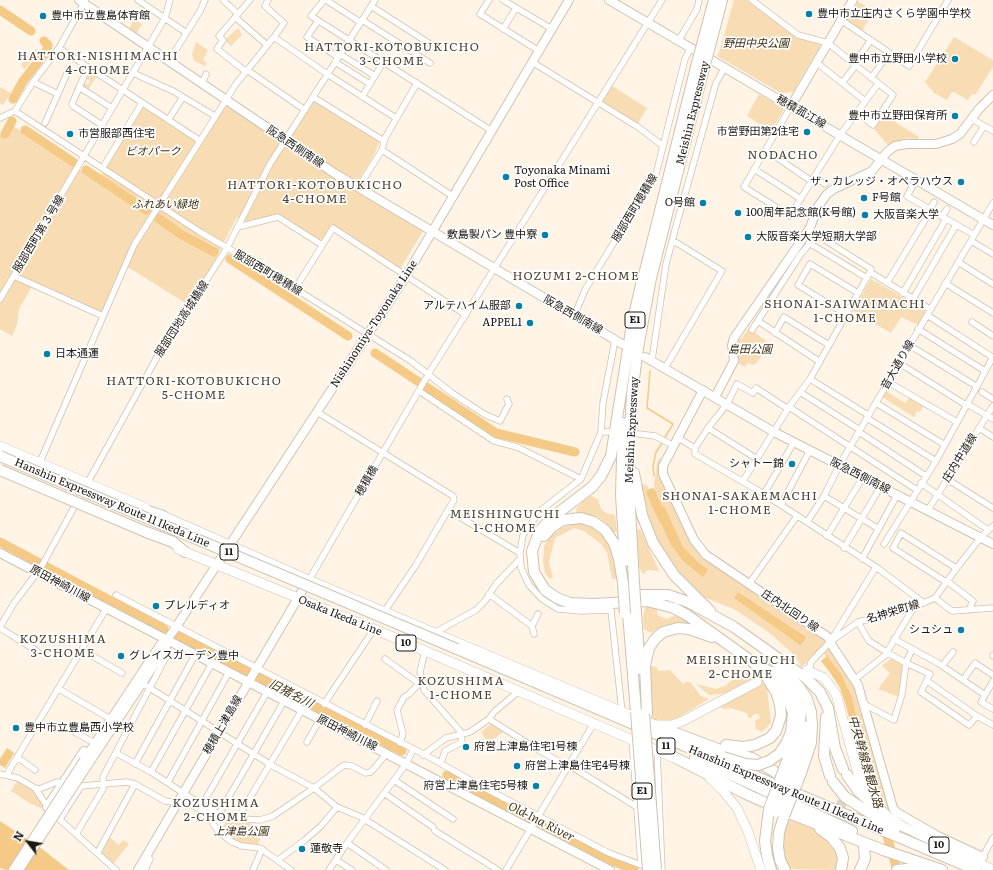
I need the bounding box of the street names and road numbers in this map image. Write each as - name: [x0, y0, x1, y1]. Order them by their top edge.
- street label: Meishin Expressway: [674, 59, 712, 167]
- street label: 穂積菰江線: [774, 93, 828, 131]
- street label: 阪急西側南線: [264, 123, 326, 171]
- street label: 服部西町穂積線: [610, 172, 660, 244]
- street label: 服部西町第３号線: [11, 193, 67, 275]
- street label: 服部西町穂積線: [232, 248, 304, 298]
- street label: Nishinomiya-Toyonaka Line: [328, 258, 420, 390]
- street label: 服部団地高城橋線: [153, 279, 211, 359]
- street label: 阪急西側南線: [541, 293, 605, 337]
- road number: E1: [625, 312, 645, 328]
- street label: 音大通り線: [879, 338, 917, 392]
- street label: Meishin Expressway: [623, 376, 641, 484]
- street label: 庄内中道線: [940, 431, 980, 485]
- street label: 阪急西側南線: [828, 455, 892, 497]
- street label: Hanshin Expressway Route 11 Ikeda Line: [12, 456, 212, 550]
- street label: 穂積橋: [353, 463, 381, 499]
- road number: 11: [220, 544, 238, 560]
- street label: 原田神崎川線: [28, 563, 92, 605]
- street label: 庄内北回り線: [759, 587, 821, 635]
- street label: Osaka Ikeda Line: [296, 593, 384, 639]
- street label: 名神栄町線: [865, 598, 921, 626]
- road number: 10: [396, 635, 416, 651]
- street label: 穂積上津島線: [201, 693, 245, 757]
- street label: 原田神崎川線: [315, 712, 379, 754]
- road number: 11: [657, 738, 675, 754]
- street label: Hanshin Expressway Route 11 Ikeda Line: [686, 743, 886, 837]
- road number: E1: [632, 783, 652, 799]
- road number: 10: [929, 837, 949, 853]

